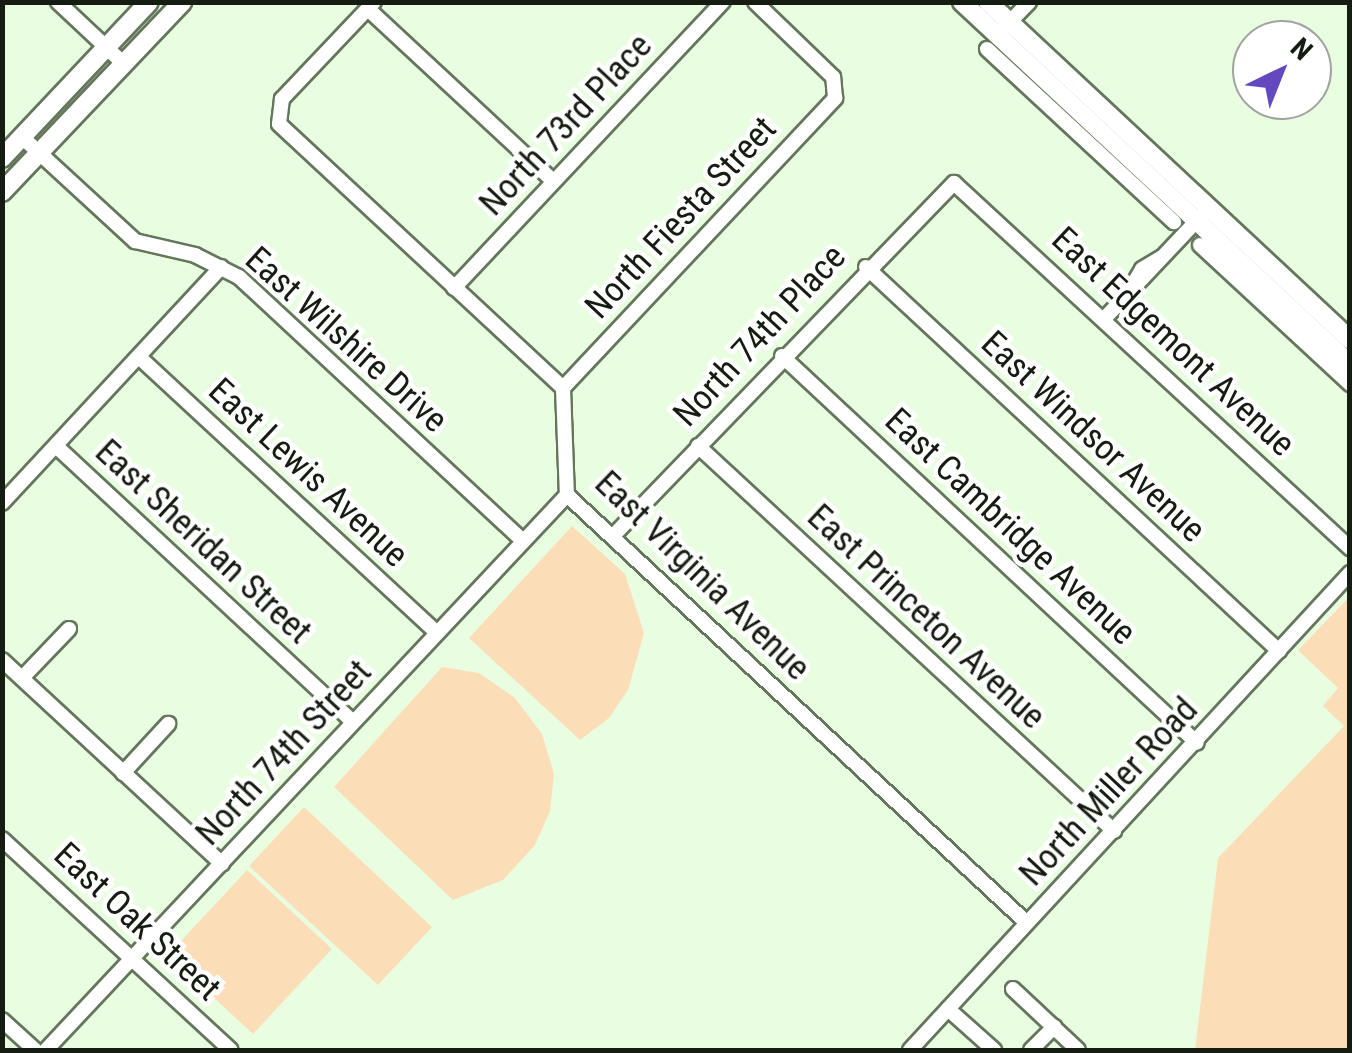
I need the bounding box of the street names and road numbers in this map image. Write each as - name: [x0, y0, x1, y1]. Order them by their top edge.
- street label: North 73rd Place: [471, 25, 661, 225]
- street label: North Fiesta Street: [577, 108, 785, 328]
- street label: East Edgemont Avenue: [1043, 219, 1303, 465]
- street label: North 74th Place: [665, 237, 855, 435]
- street label: East Wilshire Drive: [237, 238, 455, 442]
- street label: East Windsor Avenue: [972, 323, 1214, 551]
- street label: East Lewis Avenue: [200, 370, 416, 576]
- street label: East Cambridge Avenue: [876, 400, 1144, 654]
- street label: East Sheridan Street: [86, 431, 320, 653]
- street label: East Virginia Avenue: [586, 463, 818, 689]
- street label: East Princeton Avenue: [799, 496, 1053, 738]
- street label: North 74th Street: [188, 652, 380, 854]
- street label: North Miller Road: [1011, 689, 1207, 895]
- street label: East Oak Street: [45, 834, 229, 1010]

